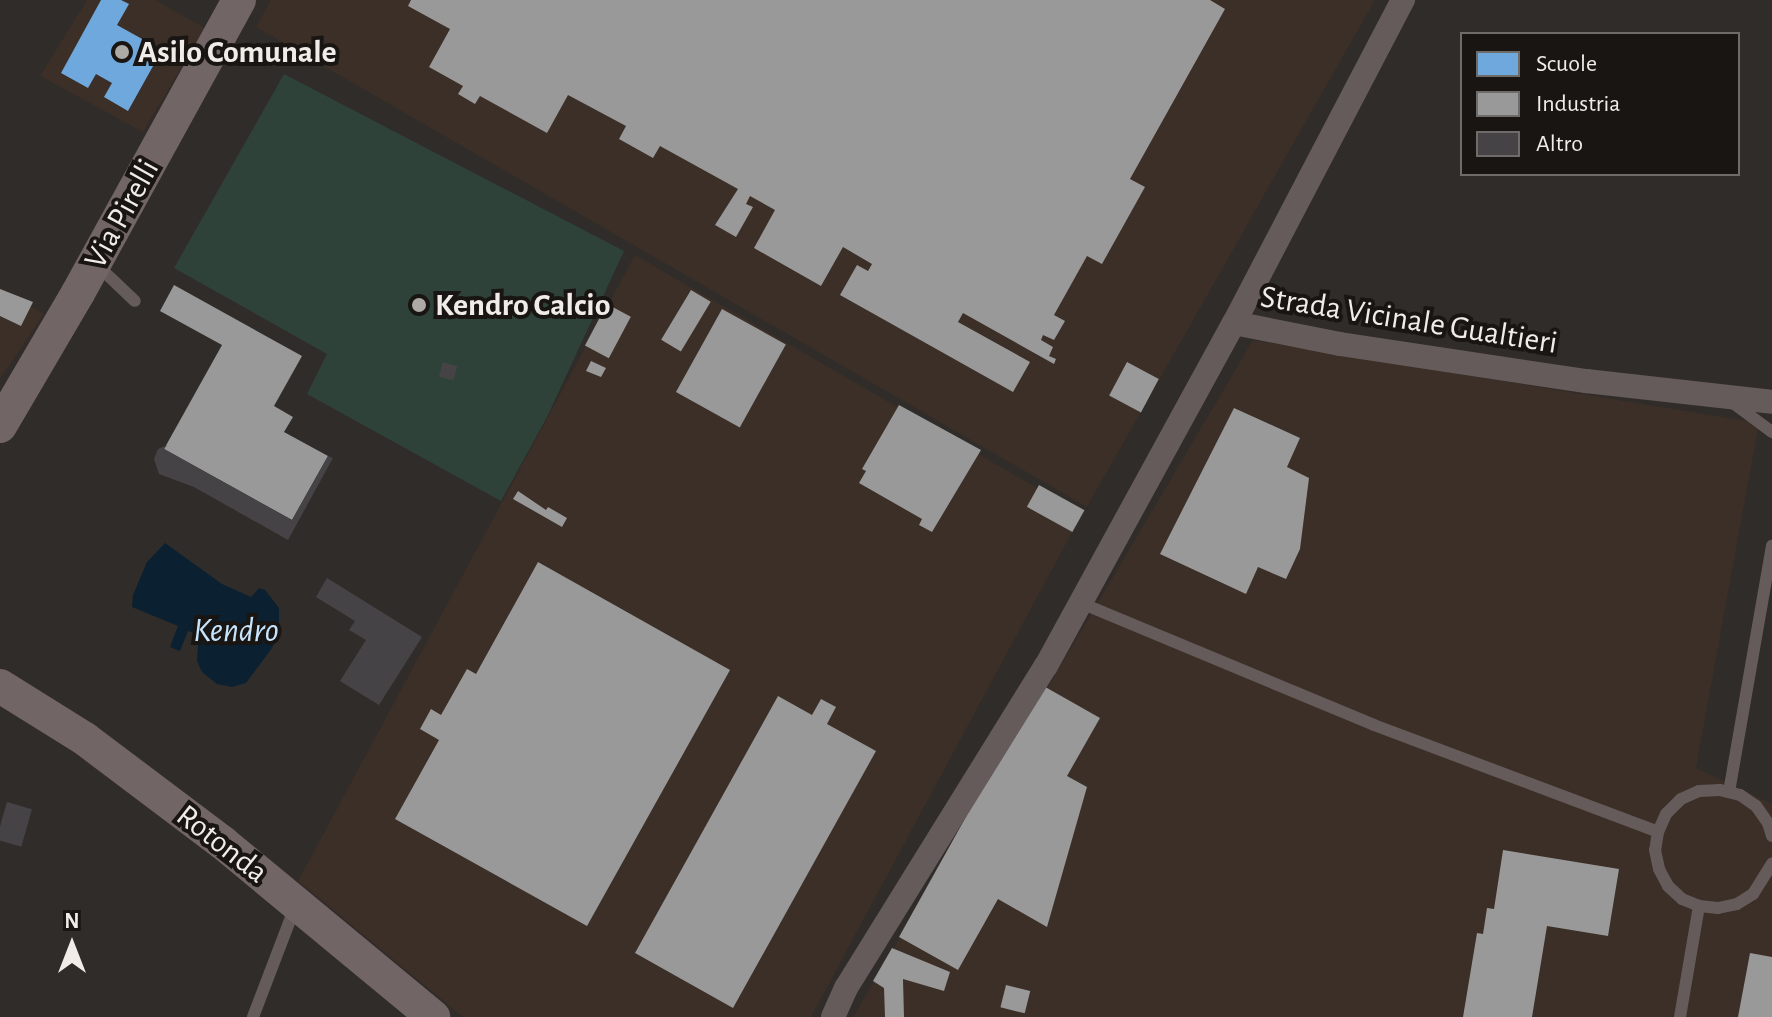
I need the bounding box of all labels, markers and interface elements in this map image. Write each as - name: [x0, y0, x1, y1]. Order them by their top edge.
- legend: [1460, 32, 1740, 176]
- place label: Asilo Comunale: [138, 33, 337, 71]
- marker: Asilo Comunale: [113, 43, 131, 61]
- text: Scuole: [1536, 52, 1597, 76]
- text: Industria: [1536, 92, 1620, 116]
- text: Altro: [1536, 132, 1583, 156]
- street label: Via Pirelli: [76, 153, 168, 275]
- street label: Strada Vicinale Gualtieri: [1258, 278, 1560, 362]
- place label: Kendro Calcio: [435, 286, 610, 324]
- marker: Kendro Calcio: [410, 296, 428, 314]
- water label: Kendro: [193, 612, 279, 652]
- street label: Rotonda: [169, 796, 275, 892]
- north arrow: [32, 905, 112, 985]
- text: N: [64, 910, 80, 932]

